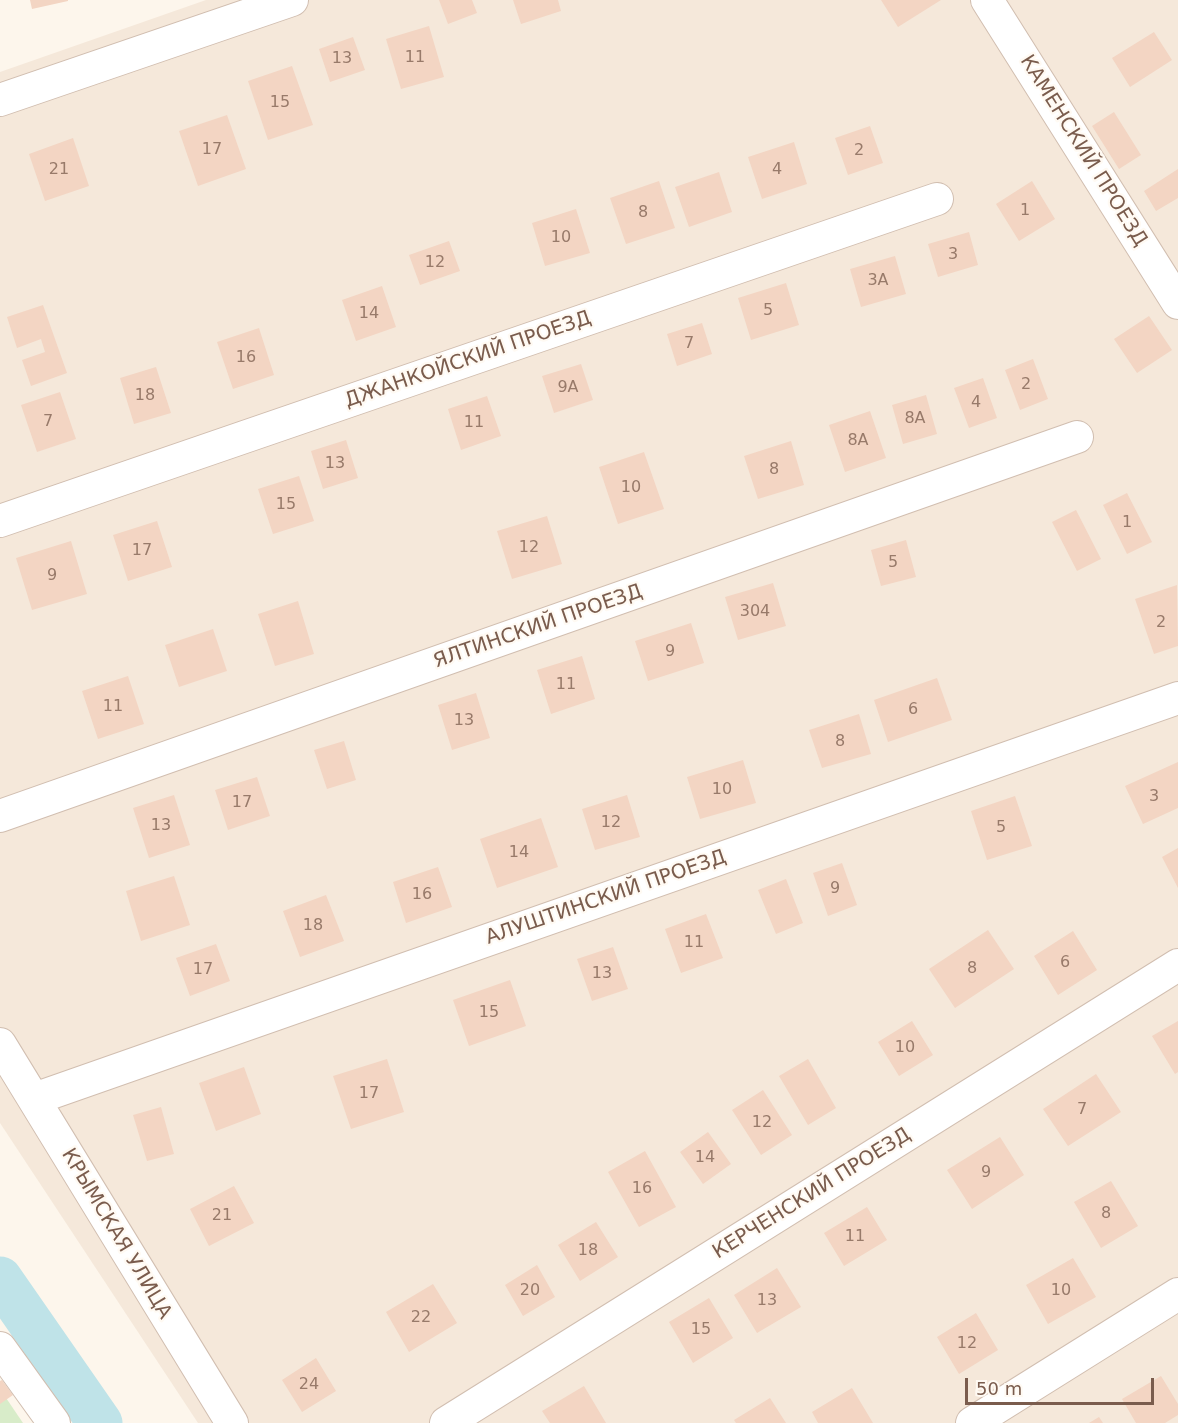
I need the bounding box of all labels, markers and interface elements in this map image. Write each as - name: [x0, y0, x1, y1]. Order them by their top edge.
- house number: 11: [405, 48, 425, 68]
- house number: 13: [332, 49, 352, 69]
- street label: КАМЕНСКИЙ ПРОЕЗД: [1014, 51, 1152, 251]
- house number: 15: [270, 93, 290, 113]
- house number: 17: [202, 140, 222, 160]
- house number: 2: [854, 141, 864, 161]
- house number: 21: [49, 160, 69, 180]
- house number: 4: [772, 160, 782, 180]
- house number: 1: [1020, 201, 1030, 221]
- house number: 8: [638, 203, 648, 223]
- house number: 10: [551, 228, 571, 248]
- house number: 3: [948, 245, 958, 265]
- house number: 12: [425, 253, 445, 273]
- house number: 3А: [867, 271, 889, 291]
- house number: 5: [763, 301, 773, 321]
- house number: 14: [359, 304, 379, 324]
- street label: ДЖАНКОЙСКИЙ ПРОЕЗД: [342, 306, 594, 414]
- house number: 7: [684, 334, 694, 354]
- house number: 16: [236, 348, 256, 368]
- house number: 2: [1021, 375, 1031, 395]
- house number: 9А: [557, 378, 579, 398]
- house number: 18: [135, 386, 155, 406]
- house number: 4: [971, 393, 981, 413]
- house number: 8А: [904, 409, 926, 429]
- house number: 7: [43, 412, 53, 432]
- house number: 11: [464, 413, 484, 433]
- house number: 8А: [847, 431, 869, 451]
- house number: 13: [325, 454, 345, 474]
- house number: 8: [769, 460, 779, 480]
- house number: 10: [621, 478, 641, 498]
- house number: 15: [276, 495, 296, 515]
- house number: 1: [1122, 513, 1132, 533]
- house number: 12: [519, 538, 539, 558]
- house number: 17: [132, 541, 152, 561]
- house number: 5: [888, 553, 898, 573]
- house number: 9: [47, 566, 57, 586]
- street label: ЯЛТИНСКИЙ ПРОЕЗД: [430, 580, 646, 674]
- house number: 304: [740, 602, 770, 622]
- house number: 2: [1156, 613, 1166, 633]
- house number: 9: [665, 642, 675, 662]
- house number: 11: [556, 675, 576, 695]
- house number: 11: [103, 697, 123, 717]
- house number: 6: [908, 700, 918, 720]
- house number: 13: [454, 711, 474, 731]
- house number: 8: [835, 732, 845, 752]
- house number: 10: [712, 780, 732, 800]
- house number: 3: [1149, 787, 1159, 807]
- house number: 17: [232, 793, 252, 813]
- house number: 12: [601, 813, 621, 833]
- house number: 13: [151, 816, 171, 836]
- house number: 5: [996, 818, 1006, 838]
- house number: 14: [509, 843, 529, 863]
- street label: АЛУШТИНСКИЙ ПРОЕЗД: [483, 845, 729, 951]
- house number: 9: [830, 879, 840, 899]
- house number: 16: [412, 885, 432, 905]
- house number: 18: [303, 916, 323, 936]
- house number: 11: [684, 933, 704, 953]
- house number: 6: [1060, 953, 1070, 973]
- house number: 8: [967, 959, 977, 979]
- house number: 17: [193, 960, 213, 980]
- house number: 13: [592, 964, 612, 984]
- house number: 15: [479, 1003, 499, 1023]
- house number: 10: [895, 1038, 915, 1058]
- house number: 17: [359, 1084, 379, 1104]
- house number: 7: [1077, 1100, 1087, 1120]
- house number: 12: [752, 1113, 772, 1133]
- street label: КЕРЧЕНСКИЙ ПРОЕЗД: [709, 1123, 915, 1265]
- street label: КРЫМСКАЯ УЛИЦА: [56, 1144, 176, 1324]
- house number: 14: [695, 1148, 715, 1168]
- house number: 9: [981, 1163, 991, 1183]
- house number: 16: [632, 1179, 652, 1199]
- house number: 8: [1101, 1204, 1111, 1224]
- house number: 21: [212, 1206, 232, 1226]
- house number: 11: [845, 1227, 865, 1247]
- house number: 18: [578, 1241, 598, 1261]
- house number: 20: [520, 1281, 540, 1301]
- house number: 10: [1051, 1281, 1071, 1301]
- house number: 13: [757, 1291, 777, 1311]
- house number: 22: [411, 1308, 431, 1328]
- house number: 15: [691, 1320, 711, 1340]
- house number: 12: [957, 1334, 977, 1354]
- scale bar: [968, 1366, 1157, 1404]
- house number: 24: [299, 1375, 319, 1395]
- text: 50 m: [976, 1378, 1022, 1399]

